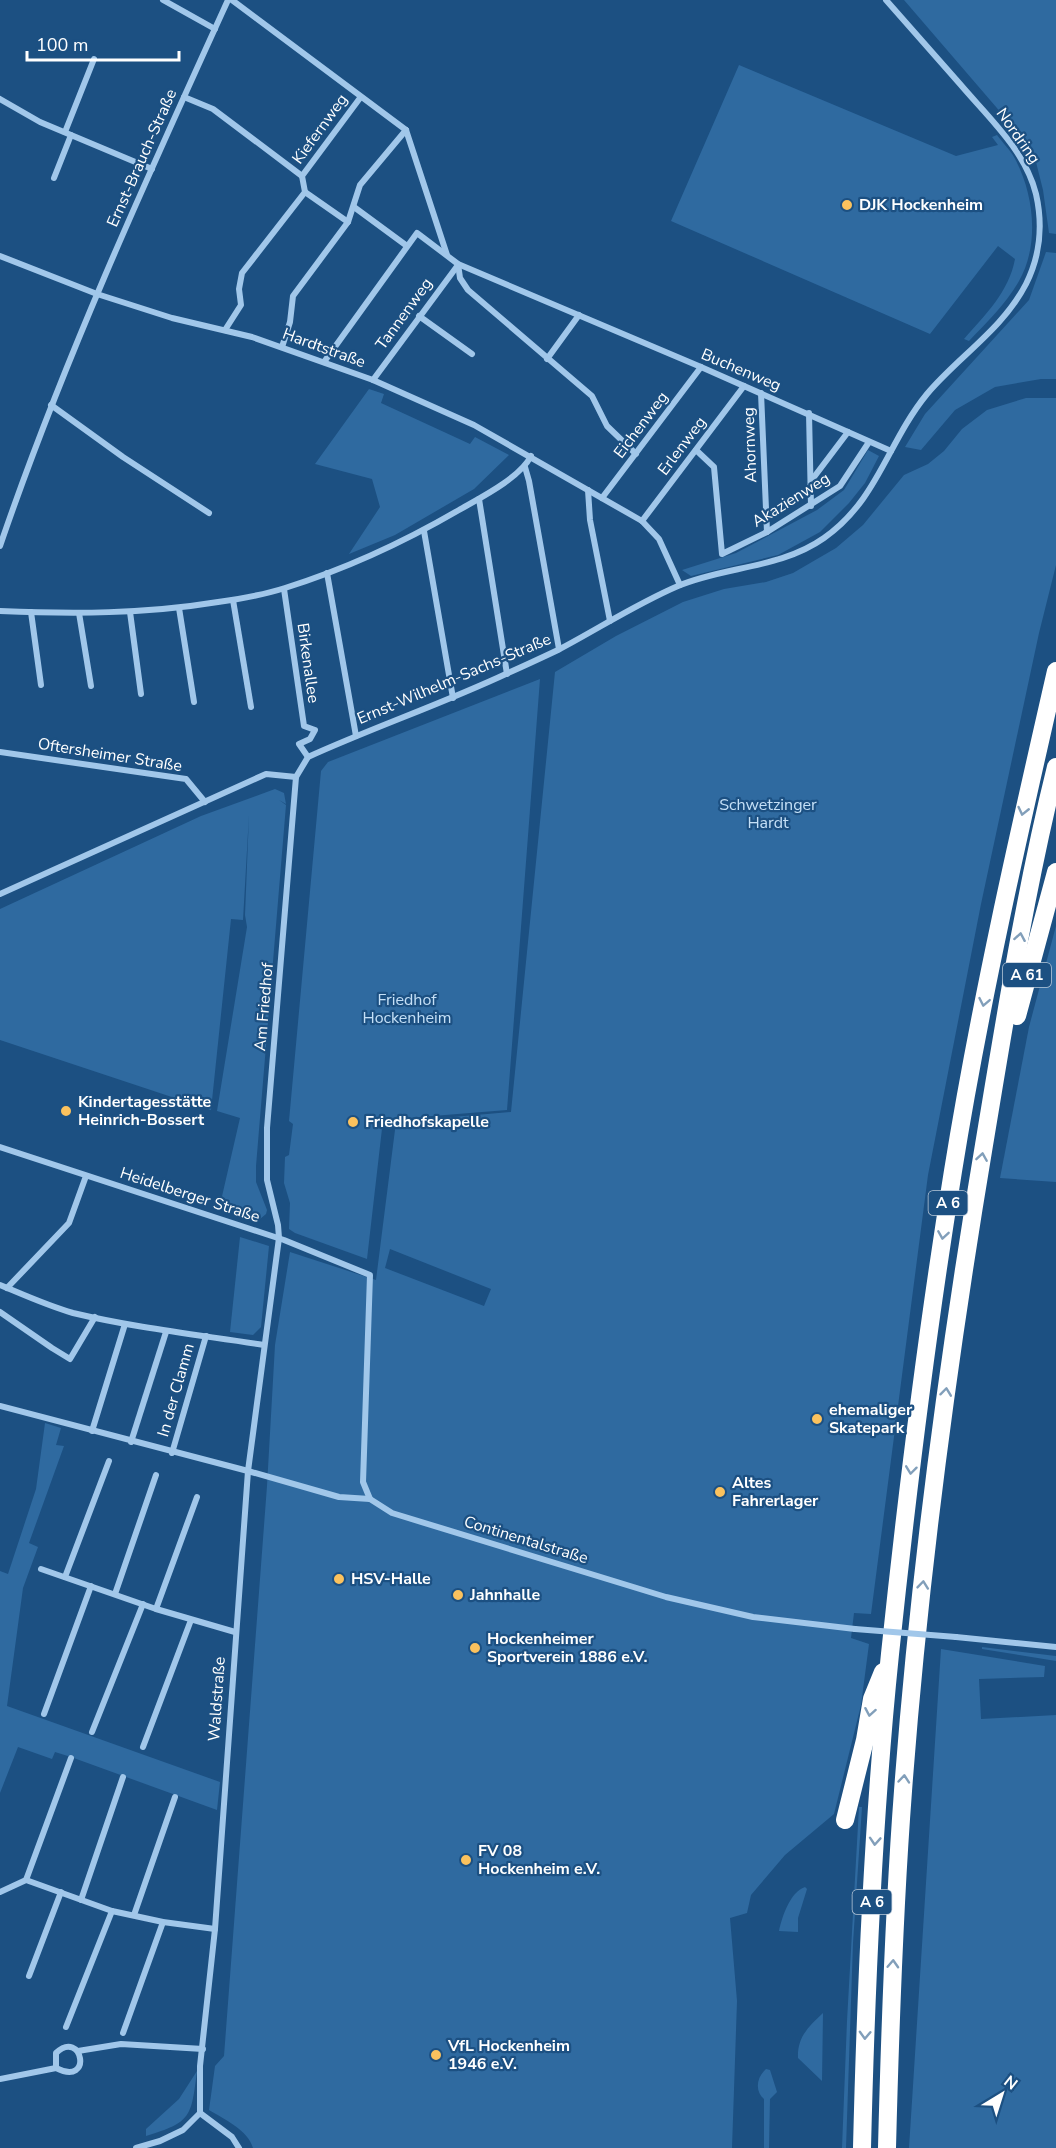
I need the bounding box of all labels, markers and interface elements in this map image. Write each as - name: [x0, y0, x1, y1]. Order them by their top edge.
- scale bar: [27, 24, 178, 62]
- text: 100 m: [36, 33, 88, 57]
- street label: Ernst-Brauch-Straße: [102, 86, 182, 230]
- street label: Kiefernweg: [287, 89, 353, 169]
- street label: Nordring: [991, 104, 1045, 168]
- place label: DJK Hockenheim: [859, 194, 983, 216]
- marker: DJK Hockenheim: [840, 198, 854, 212]
- street label: Tannenweg: [370, 274, 438, 354]
- street label: Hardtstraße: [279, 323, 369, 373]
- street label: Buchenweg: [698, 343, 784, 397]
- street label: Eichenweg: [609, 387, 673, 463]
- street label: Ahornweg: [738, 407, 762, 483]
- street label: Erlenweg: [653, 412, 711, 480]
- street label: Akazienweg: [748, 467, 834, 533]
- street label: Birkenallee: [292, 622, 324, 704]
- street label: Ernst-Wilhelm-Sachs-Straße: [354, 628, 554, 730]
- street label: Oftersheimer Straße: [36, 733, 184, 777]
- park label: Schwetzinger Hardt: [719, 794, 817, 834]
- one-way arrow: [1018, 806, 1031, 816]
- one-way arrow: [1013, 932, 1026, 942]
- street label: Am Friedhof: [249, 961, 279, 1052]
- road number: A 61: [1003, 963, 1051, 987]
- park label: Friedhof Hockenheim: [363, 989, 451, 1029]
- one-way arrow: [978, 996, 991, 1006]
- place label: Kindertagesstätte Heinrich-Bossert: [78, 1091, 211, 1131]
- marker: Kindertagesstätte Heinrich-Bossert: [59, 1104, 73, 1118]
- place label: Friedhofskapelle: [365, 1111, 489, 1133]
- marker: Friedhofskapelle: [346, 1115, 360, 1129]
- one-way arrow: [975, 1153, 988, 1163]
- street label: Heidelberger Straße: [117, 1162, 263, 1228]
- road number: A 6: [928, 1191, 968, 1215]
- one-way arrow: [938, 1231, 950, 1240]
- street label: In der Clamm: [152, 1341, 200, 1439]
- one-way arrow: [939, 1387, 952, 1396]
- place label: ehemaliger Skatepark: [829, 1399, 913, 1439]
- marker: ehemaliger Skatepark: [810, 1412, 824, 1426]
- one-way arrow: [906, 1465, 918, 1475]
- place label: Altes Fahrerlager: [732, 1472, 819, 1512]
- marker: Altes Fahrerlager: [713, 1485, 727, 1499]
- street label: Continentalstraße: [461, 1511, 591, 1569]
- place label: HSV-Halle: [351, 1568, 431, 1590]
- marker: HSV-Halle: [332, 1572, 346, 1586]
- one-way arrow: [916, 1581, 928, 1590]
- place label: Jahnhalle: [469, 1584, 540, 1606]
- marker: Jahnhalle: [451, 1588, 465, 1602]
- place label: Hockenheimer Sportverein 1886 e.V.: [487, 1628, 647, 1668]
- marker: Hockenheimer Sportverein 1886 e.V.: [468, 1641, 482, 1655]
- street label: Waldstraße: [203, 1656, 231, 1742]
- one-way arrow: [864, 1706, 877, 1716]
- one-way arrow: [897, 1775, 910, 1784]
- one-way arrow: [869, 1836, 882, 1845]
- place label: FV 08 Hockenheim e.V.: [478, 1840, 600, 1880]
- marker: FV 08 Hockenheim e.V.: [459, 1853, 473, 1867]
- road number: A 6: [852, 1890, 892, 1914]
- one-way arrow: [886, 1959, 899, 1968]
- one-way arrow: [859, 2031, 871, 2040]
- place label: VfL Hockenheim 1946 e.V.: [447, 2035, 570, 2075]
- marker: VfL Hockenheim 1946 e.V.: [429, 2048, 443, 2062]
- north arrow: [972, 2064, 1032, 2124]
- text: N: [999, 2071, 1022, 2095]

